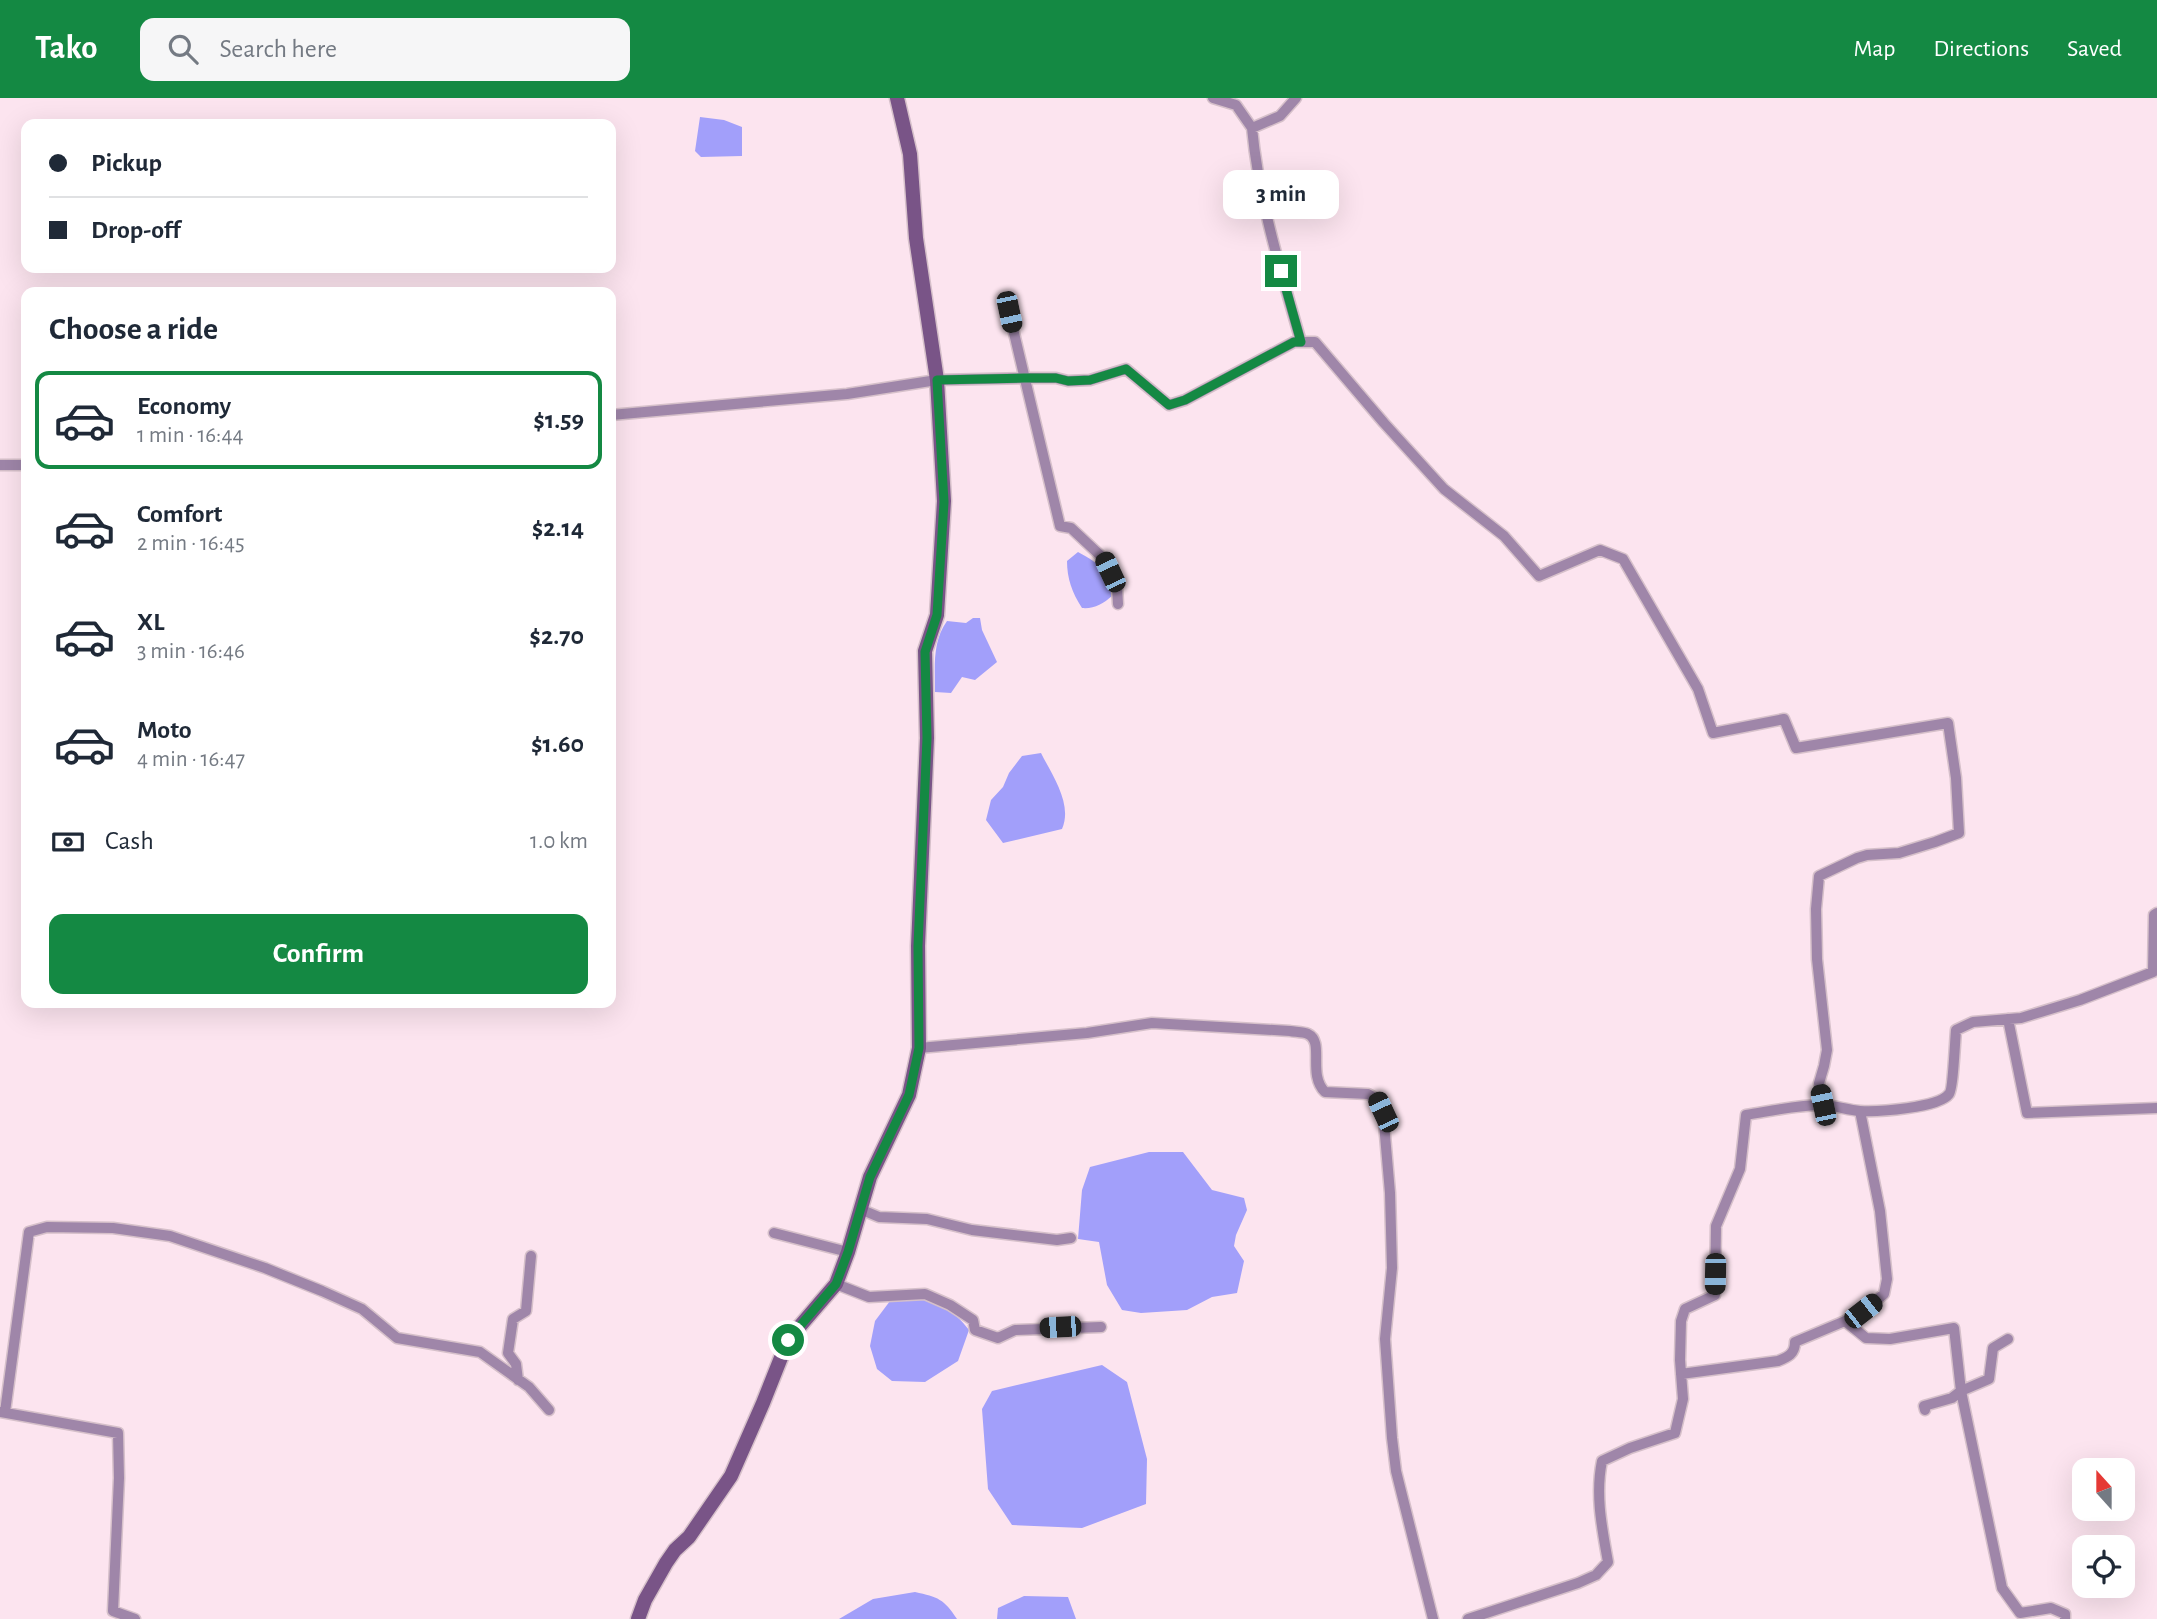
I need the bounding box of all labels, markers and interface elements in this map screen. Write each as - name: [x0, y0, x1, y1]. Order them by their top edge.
- search box: [140, 18, 630, 81]
- icon: search: [164, 30, 202, 68]
- text: Tako: [35, 32, 98, 65]
- text: Search here: [220, 36, 337, 62]
- text: Map: [1853, 37, 1895, 61]
- text: Directions: [1933, 37, 2029, 61]
- text: Saved: [2067, 37, 2122, 61]
- text: Pickup: [91, 150, 162, 176]
- callout: 3 min: [1223, 170, 1339, 218]
- text: 3 min: [1256, 183, 1306, 206]
- text: Drop-off: [91, 217, 180, 243]
- route end: [1265, 255, 1297, 287]
- car: [995, 289, 1024, 335]
- text: Choose a ride: [49, 313, 218, 345]
- icon: car: [53, 389, 116, 452]
- text: Economy: [137, 393, 231, 419]
- text: $1.59: [533, 407, 584, 433]
- text: 1 min · 16:44: [137, 424, 244, 447]
- icon: car: [53, 497, 116, 560]
- text: Comfort: [137, 501, 222, 527]
- text: $2.14: [532, 515, 584, 541]
- text: 2 min · 16:45: [137, 532, 245, 555]
- car: [1092, 549, 1129, 595]
- icon: car: [53, 605, 116, 668]
- text: XL: [137, 609, 164, 635]
- text: $2.70: [529, 623, 584, 649]
- text: 3 min · 16:46: [137, 640, 245, 663]
- icon: car: [53, 713, 116, 776]
- text: Moto: [137, 717, 192, 743]
- text: $1.60: [531, 731, 584, 757]
- text: 4 min · 16:47: [137, 748, 245, 771]
- icon: cash: [49, 823, 87, 861]
- text: Cash: [105, 828, 154, 854]
- text: 1.0 km: [530, 830, 588, 853]
- button: Confirm: [49, 914, 588, 994]
- car: [1809, 1082, 1838, 1128]
- car: [1365, 1089, 1402, 1135]
- car: [1705, 1253, 1726, 1295]
- car: [1840, 1290, 1887, 1332]
- car: [1039, 1315, 1082, 1339]
- route start: [772, 1324, 804, 1356]
- north arrow: [2072, 1458, 2135, 1521]
- map controls: [2072, 1458, 2135, 1598]
- button: locate: [2072, 1535, 2135, 1598]

